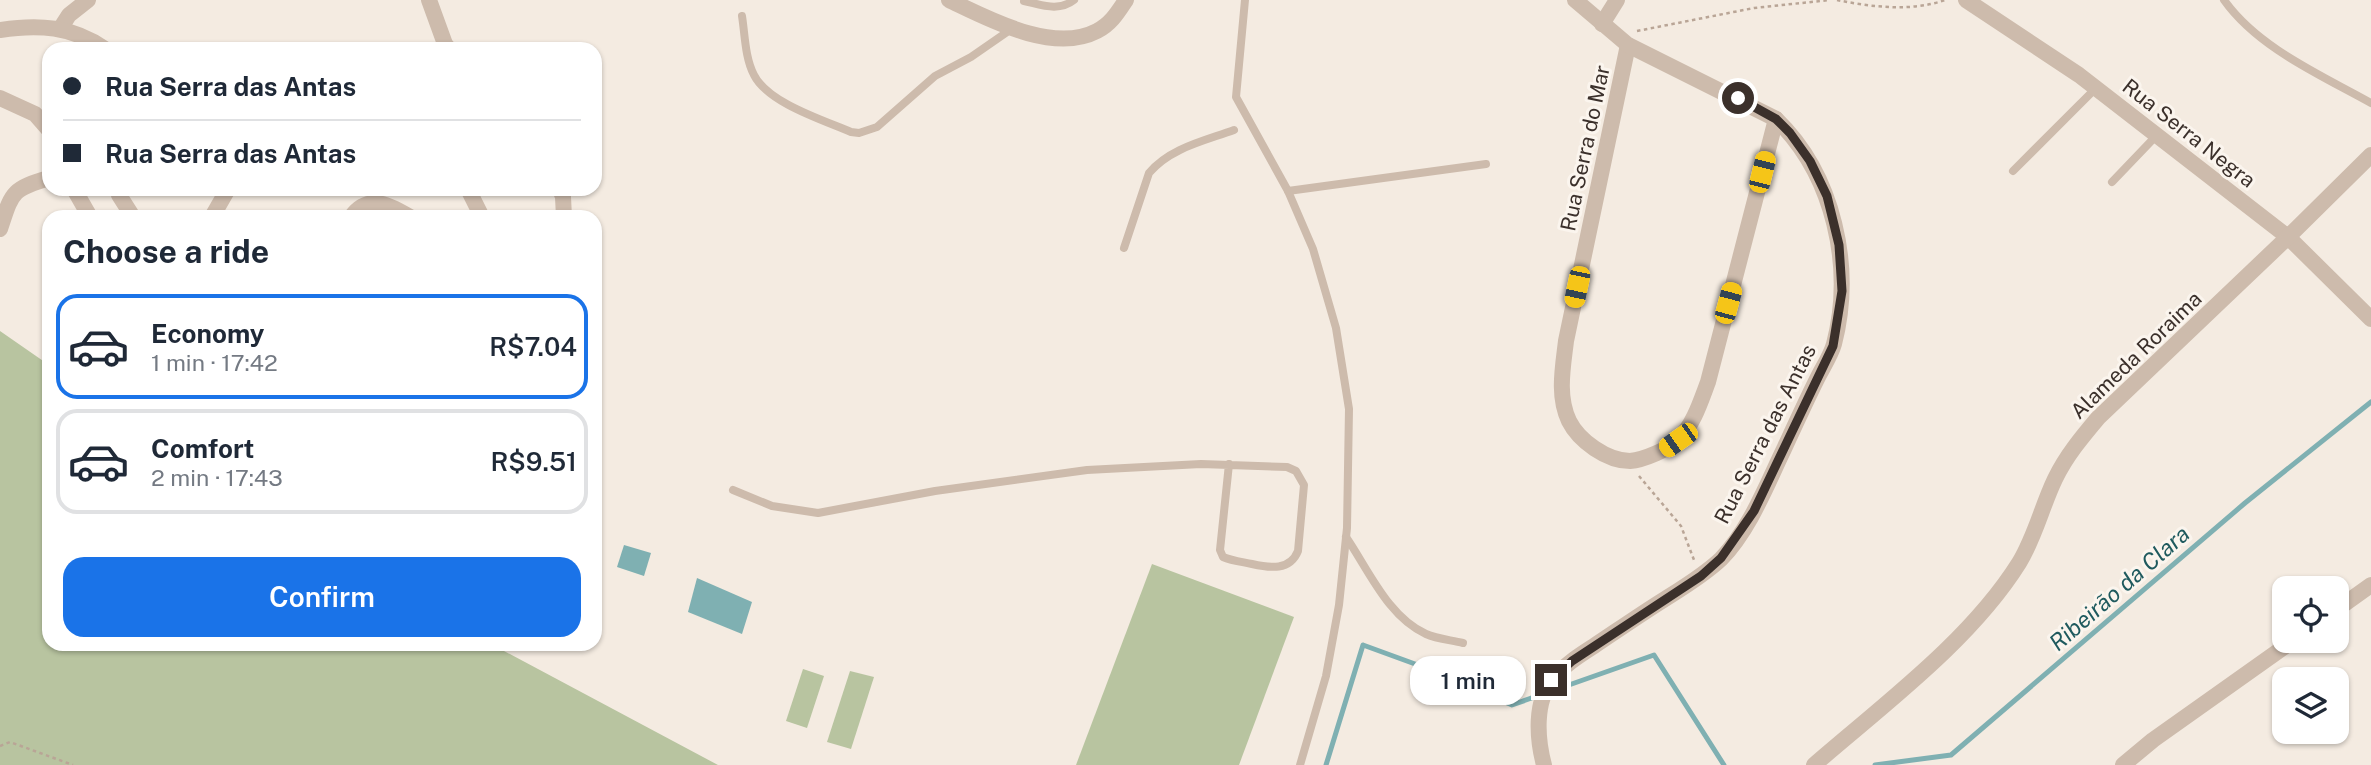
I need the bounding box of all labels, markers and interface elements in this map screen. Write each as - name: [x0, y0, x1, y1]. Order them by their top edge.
- street label: Rua Serra do Mar: [1555, 63, 1615, 233]
- text: Rua Serra das Antas: [105, 71, 356, 102]
- street label: Rua Serra Negra: [2118, 73, 2260, 193]
- route start: [1722, 82, 1754, 114]
- text: Rua Serra das Antas: [105, 138, 356, 169]
- car: [1747, 149, 1778, 195]
- text: Choose a ride: [63, 233, 269, 270]
- car: [1563, 264, 1592, 310]
- car: [1713, 280, 1744, 326]
- street label: Alameda Roraima: [2065, 286, 2207, 424]
- icon: car: [67, 315, 130, 378]
- text: Economy: [151, 318, 264, 349]
- text: R$7.04: [489, 331, 577, 362]
- street label: Rua Serra das Antas: [1709, 340, 1821, 528]
- text: 1 min · 17:42: [151, 349, 278, 376]
- car: [1655, 419, 1702, 461]
- icon: car: [67, 430, 130, 493]
- text: Comfort: [151, 433, 254, 464]
- text: R$9.51: [490, 446, 577, 477]
- text: 2 min · 17:43: [151, 464, 283, 491]
- water label: Ribeirão da Clara: [2043, 520, 2195, 656]
- button: Confirm: [63, 557, 581, 637]
- map controls: [2272, 576, 2349, 744]
- button: locate: [2272, 576, 2349, 653]
- callout: 1 min: [1411, 656, 1526, 704]
- route end: [1535, 664, 1567, 696]
- text: 1 min: [1441, 667, 1495, 694]
- button: layers: [2272, 667, 2349, 744]

